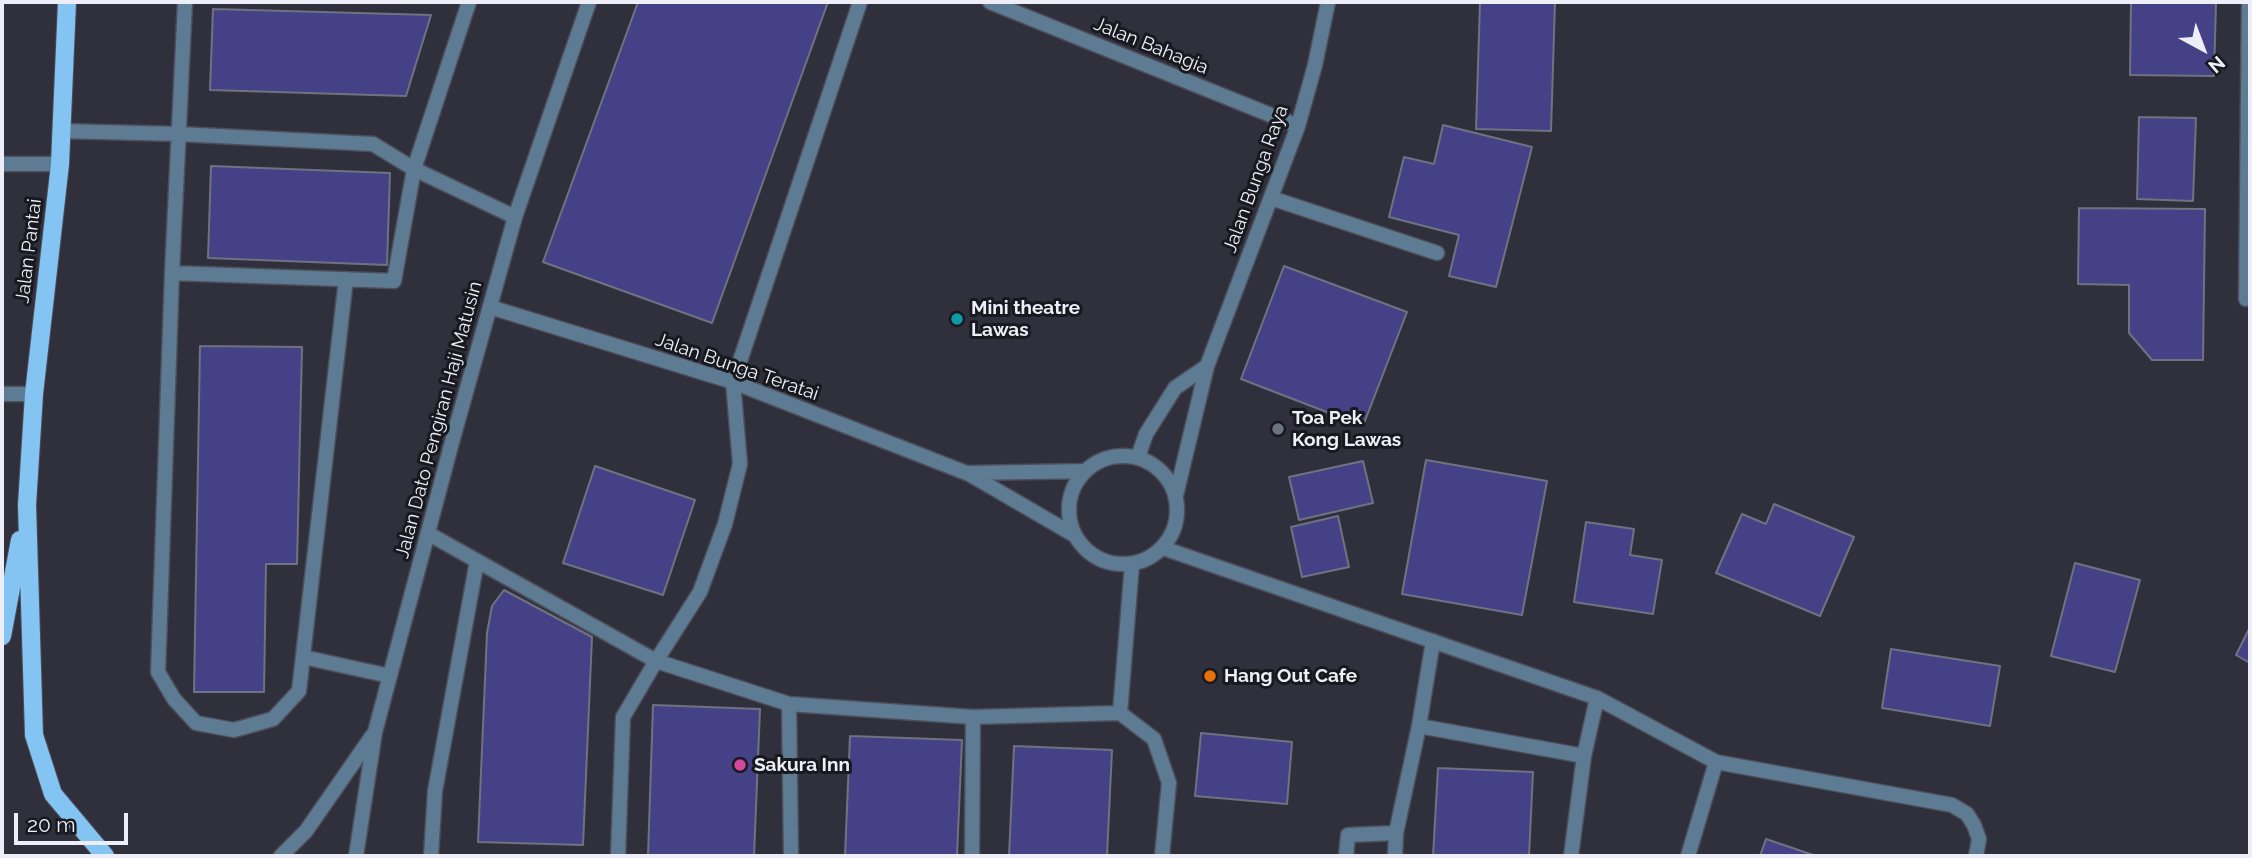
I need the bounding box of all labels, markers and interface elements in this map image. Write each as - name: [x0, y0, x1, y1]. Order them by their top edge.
- street label: Jalan Bahagia: [1090, 13, 1212, 79]
- north arrow: [2168, 14, 2238, 84]
- text: N: [2204, 52, 2229, 78]
- street label: Jalan Bunga Raya: [1219, 102, 1293, 256]
- street label: Jalan Pantai: [11, 198, 47, 304]
- street label: Jalan Dato Pengiran Haji Matusin: [391, 279, 487, 561]
- place label: Mini theatre Lawas: [971, 297, 1080, 341]
- marker: Mini theatre Lawas: [949, 311, 965, 327]
- street label: Jalan Bunga Teratai: [652, 328, 822, 406]
- place label: Toa Pek Kong Lawas: [1292, 407, 1401, 451]
- marker: Toa Pek Kong Lawas: [1270, 421, 1286, 437]
- place label: Hang Out Cafe: [1224, 665, 1357, 687]
- marker: Hang Out Cafe: [1202, 668, 1218, 684]
- place label: Sakura Inn: [754, 754, 850, 776]
- marker: Sakura Inn: [732, 757, 748, 773]
- scale bar: [18, 798, 131, 842]
- text: 20 m: [27, 812, 75, 837]

